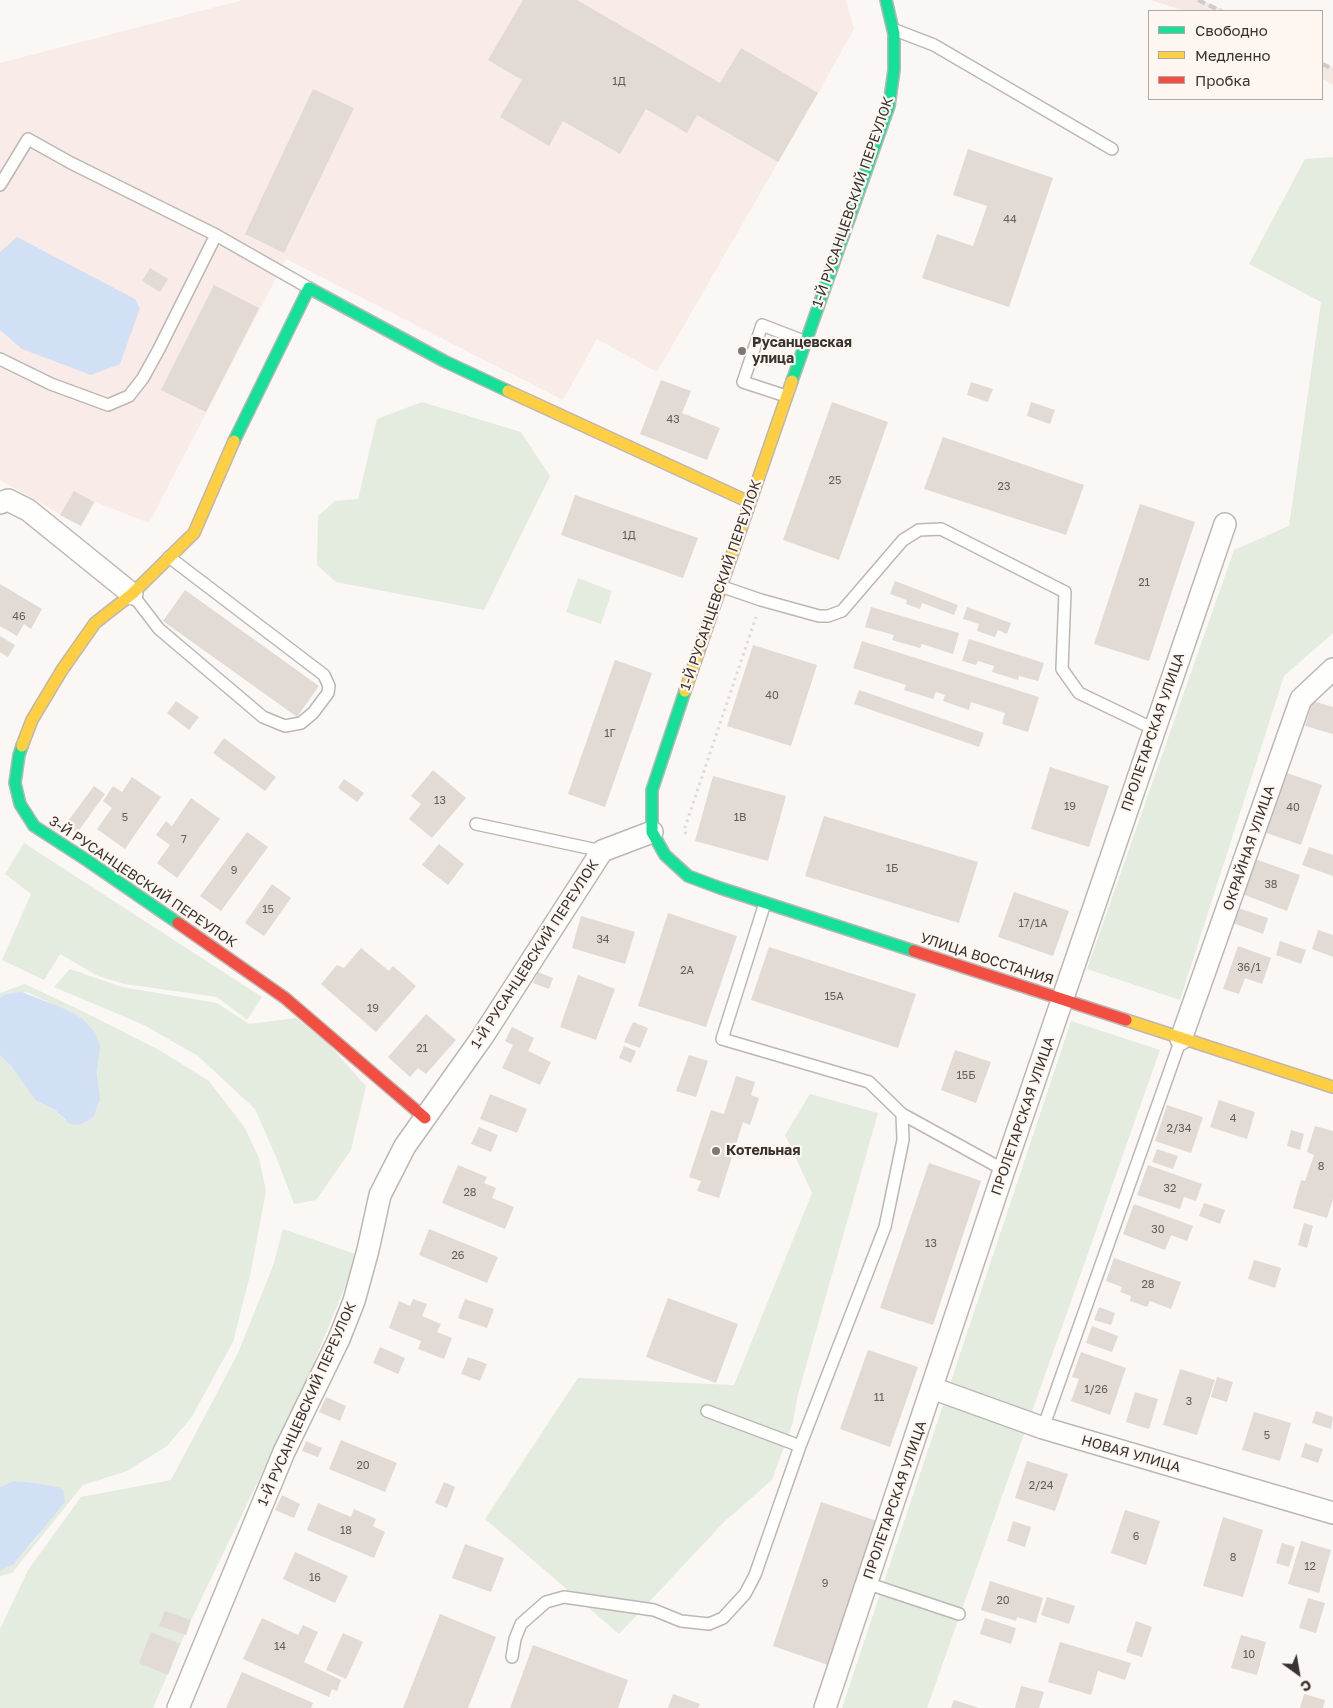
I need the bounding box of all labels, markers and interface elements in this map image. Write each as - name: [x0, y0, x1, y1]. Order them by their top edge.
- legend: [1148, 10, 1323, 100]
- text: Свободно: [1195, 21, 1268, 39]
- text: Медленно: [1195, 46, 1271, 64]
- text: Пробка: [1195, 71, 1250, 89]
- house number: 1Д: [612, 75, 626, 89]
- street label: 1-Й РУСАНЦЕВСКИЙ ПЕРЕУЛОК: [809, 94, 897, 310]
- house number: 44: [1003, 213, 1017, 227]
- place label: Русанцевская улица: [752, 335, 852, 368]
- marker: Русанцевская улица: [736, 345, 748, 357]
- house number: 43: [666, 413, 680, 427]
- house number: 25: [829, 474, 841, 488]
- street label: 1-Й РУСАНЦЕВСКИЙ ПЕРЕУЛОК: [677, 477, 765, 693]
- house number: 23: [998, 480, 1010, 494]
- house number: 1Д: [622, 529, 636, 543]
- house number: 21: [1138, 576, 1150, 590]
- house number: 46: [12, 610, 26, 624]
- street label: ПРОЛЕТАРСКАЯ УЛИЦА: [1118, 651, 1188, 813]
- house number: 40: [765, 689, 779, 703]
- house number: 1Г: [604, 727, 616, 741]
- street label: ОКРАЙНАЯ УЛИЦА: [1220, 783, 1278, 913]
- house number: 13: [434, 794, 446, 808]
- house number: 19: [1064, 800, 1076, 814]
- house number: 40: [1286, 801, 1300, 815]
- house number: 5: [122, 811, 128, 825]
- house number: 1В: [734, 811, 746, 825]
- street label: 3-Й РУСАНЦЕВСКИЙ ПЕРЕУЛОК: [46, 813, 240, 951]
- house number: 7: [181, 833, 187, 847]
- street label: 1-Й РУСАНЦЕВСКИЙ ПЕРЕУЛОК: [468, 856, 602, 1052]
- house number: 1Б: [886, 862, 898, 876]
- house number: 9: [231, 864, 237, 878]
- house number: 38: [1264, 878, 1278, 892]
- house number: 15: [262, 903, 274, 917]
- house number: 17/1А: [1018, 917, 1048, 931]
- street label: УЛИЦА ВОССТАНИЯ: [918, 929, 1056, 989]
- house number: 34: [596, 933, 610, 947]
- house number: 36/1: [1237, 961, 1261, 975]
- house number: 2А: [680, 964, 694, 978]
- house number: 15А: [824, 990, 844, 1004]
- house number: 19: [367, 1002, 379, 1016]
- street label: ПРОЛЕТАРСКАЯ УЛИЦА: [988, 1035, 1058, 1197]
- house number: 21: [416, 1042, 428, 1056]
- house number: 15Б: [956, 1069, 976, 1083]
- house number: 4: [1230, 1112, 1236, 1126]
- house number: 2/34: [1167, 1122, 1191, 1136]
- place label: Котельная: [726, 1143, 800, 1159]
- marker: Котельная: [710, 1145, 722, 1157]
- house number: 8: [1318, 1160, 1324, 1174]
- house number: 32: [1164, 1182, 1176, 1196]
- house number: 28: [463, 1186, 477, 1200]
- house number: 30: [1151, 1223, 1165, 1237]
- house number: 13: [925, 1237, 937, 1251]
- house number: 26: [451, 1249, 465, 1263]
- house number: 28: [1141, 1278, 1155, 1292]
- street label: 1-Й РУСАНЦЕВСКИЙ ПЕРЕУЛОК: [254, 1299, 360, 1509]
- house number: 1/26: [1084, 1383, 1108, 1397]
- house number: 11: [874, 1391, 884, 1405]
- house number: 3: [1186, 1395, 1192, 1409]
- street label: ПРОЛЕТАРСКАЯ УЛИЦА: [860, 1419, 930, 1581]
- house number: 5: [1264, 1429, 1270, 1443]
- street label: НОВАЯ УЛИЦА: [1080, 1432, 1182, 1476]
- house number: 20: [356, 1459, 370, 1473]
- house number: 2/24: [1029, 1479, 1053, 1493]
- house number: 18: [340, 1524, 352, 1538]
- house number: 6: [1133, 1530, 1139, 1544]
- house number: 8: [1230, 1551, 1236, 1565]
- house number: 12: [1304, 1560, 1316, 1574]
- house number: 16: [309, 1571, 321, 1585]
- house number: 9: [822, 1577, 828, 1591]
- house number: 20: [996, 1594, 1010, 1608]
- house number: 14: [274, 1640, 286, 1654]
- house number: 10: [1243, 1648, 1255, 1662]
- north arrow: [1273, 1648, 1323, 1698]
- text: С: [1297, 1676, 1315, 1696]

